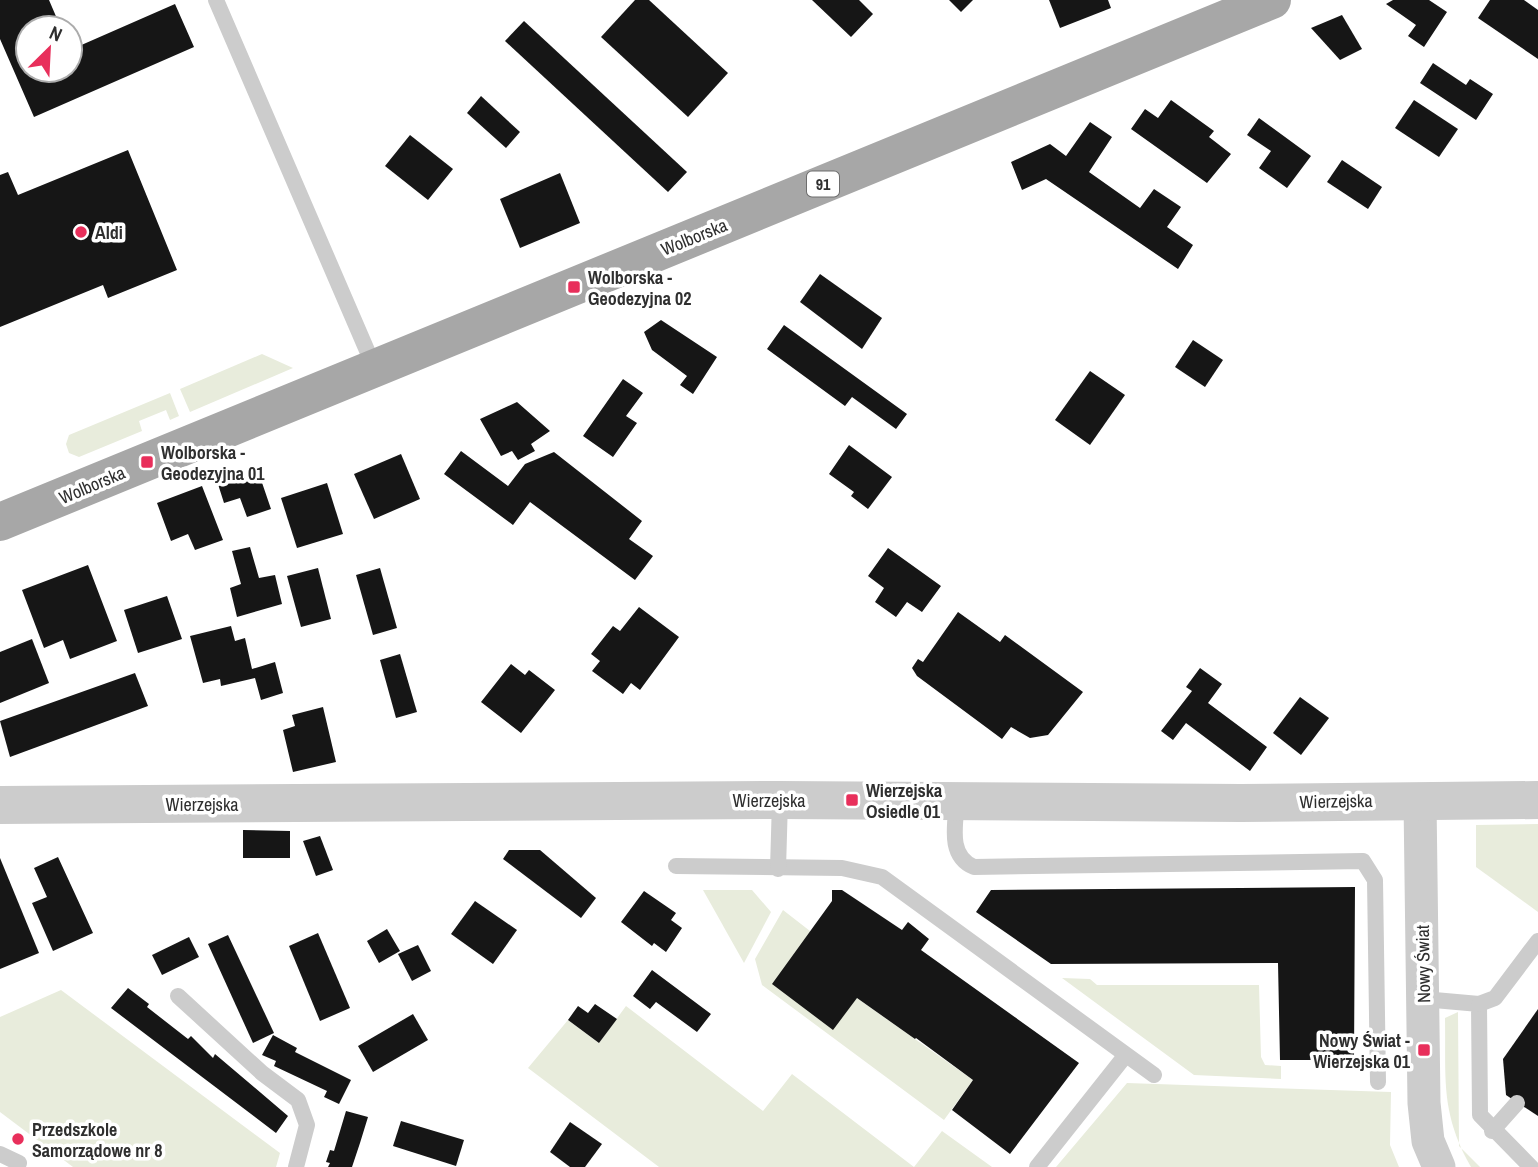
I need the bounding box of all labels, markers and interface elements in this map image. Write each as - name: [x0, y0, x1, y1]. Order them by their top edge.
- north arrow: [14, 14, 84, 84]
- text: N: [45, 19, 66, 48]
- road number: 91: [807, 172, 839, 196]
- street label: Wolborska: [657, 212, 731, 262]
- place label: Aldi: [95, 220, 123, 245]
- marker: Aldi: [73, 224, 89, 240]
- place label: Wolborska - Geodezyjna 02: [588, 265, 691, 311]
- marker: Wolborska - Geodezyjna 02: [566, 279, 582, 295]
- place label: Wolborska - Geodezyjna 01: [161, 440, 265, 486]
- marker: Wolborska - Geodezyjna 01: [139, 454, 155, 470]
- street label: Wolborska: [55, 460, 129, 510]
- place label: Wierzejska Osiedle 01: [866, 778, 943, 824]
- street label: Wierzejska: [733, 788, 806, 813]
- street label: Wierzejska: [1299, 788, 1373, 814]
- street label: Wierzejska: [166, 792, 239, 817]
- marker: Wierzejska Osiedle 01: [844, 792, 860, 808]
- street label: Nowy Świat: [1410, 925, 1436, 1003]
- place label: Nowy Świat - Wierzejska 01: [1313, 1028, 1411, 1074]
- marker: Nowy Świat - Wierzejska 01: [1416, 1042, 1432, 1058]
- place label: Przedszkole Samorządowe nr 8: [32, 1117, 162, 1163]
- marker: Przedszkole Samorządowe nr 8: [10, 1131, 26, 1147]

